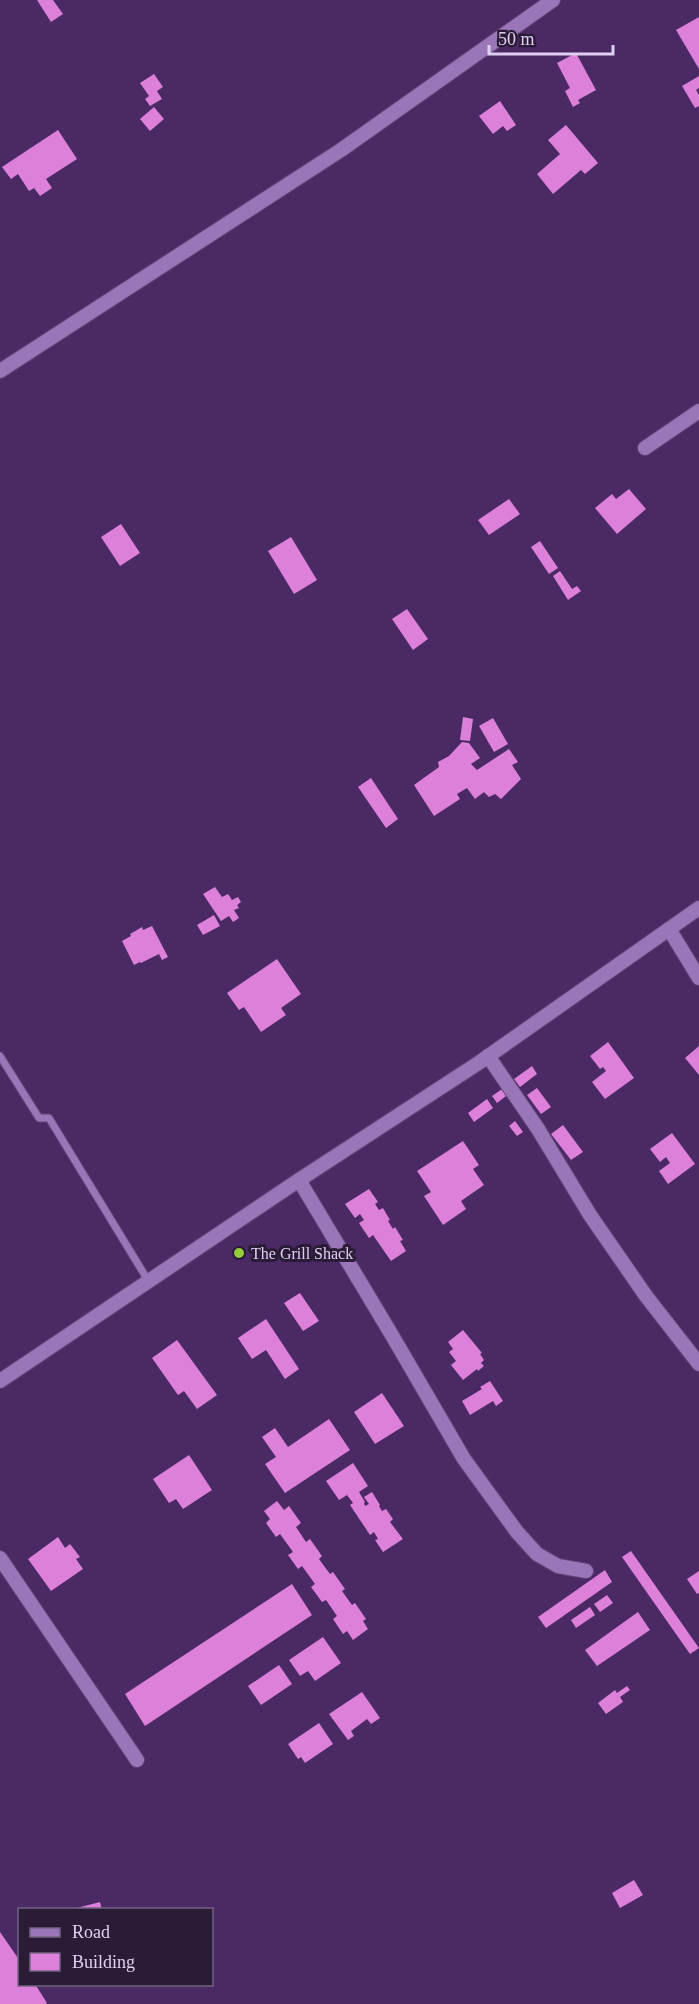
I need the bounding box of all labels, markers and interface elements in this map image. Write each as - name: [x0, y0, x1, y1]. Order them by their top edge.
- scale bar: [489, 18, 614, 56]
- text: 50 m: [498, 29, 535, 49]
- place label: The Grill Shack: [251, 1245, 353, 1262]
- marker: The Grill Shack: [232, 1246, 246, 1260]
- legend: [18, 1908, 213, 1986]
- text: Road: [72, 1922, 110, 1942]
- text: Building: [72, 1952, 135, 1972]

